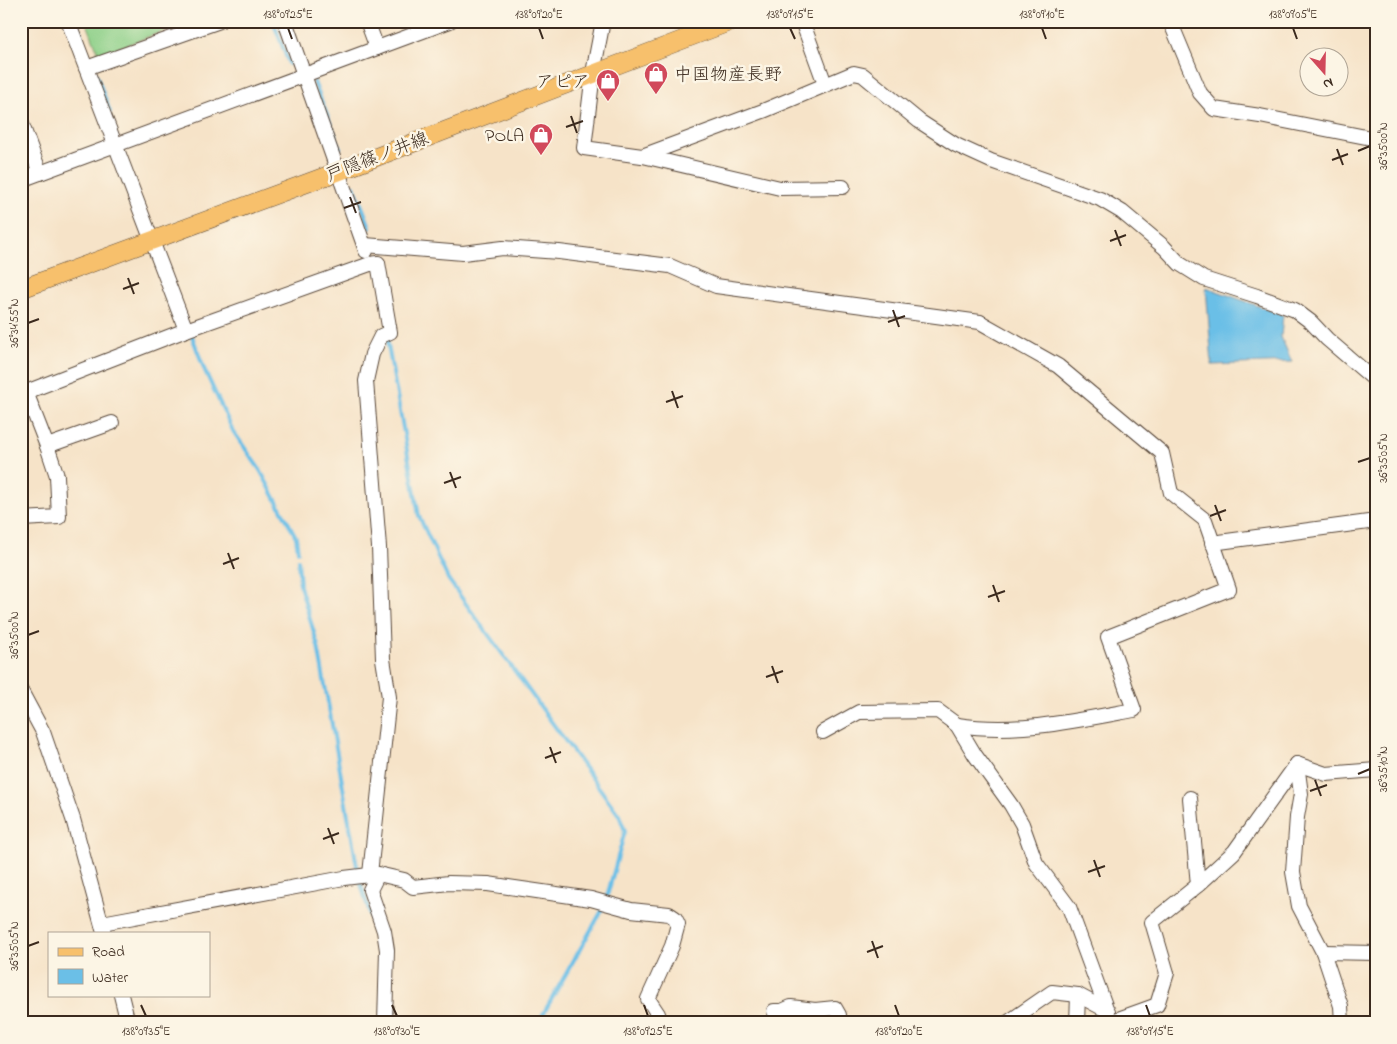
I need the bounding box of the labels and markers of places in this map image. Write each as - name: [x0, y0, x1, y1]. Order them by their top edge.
- shop icon: 中国物産長野: [643, 61, 669, 95]
- place label: 中国物産長野: [674, 63, 782, 89]
- shop icon: アピア: [595, 68, 621, 102]
- place label: アピア: [536, 70, 590, 96]
- shop icon: POLA: [528, 122, 554, 156]
- place label: POLA: [485, 124, 524, 150]

